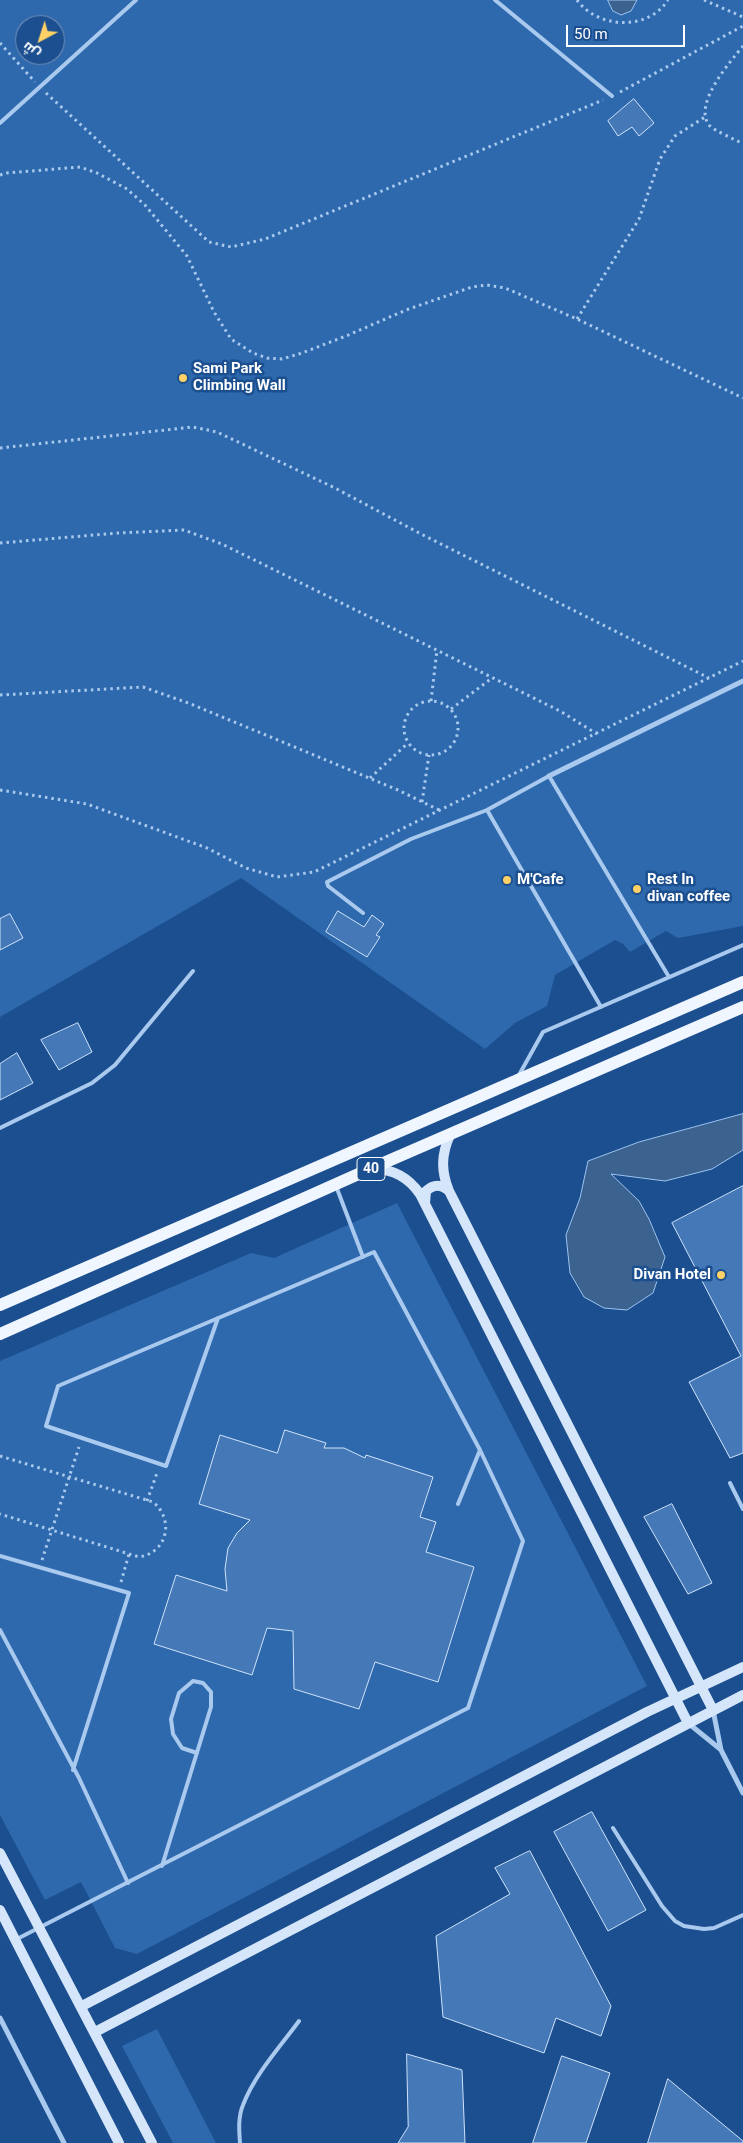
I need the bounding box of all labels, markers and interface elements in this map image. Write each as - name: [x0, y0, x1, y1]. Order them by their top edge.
- north arrow: [15, 15, 65, 65]
- scale bar: [568, 15, 687, 47]
- text: 50 m: [574, 25, 608, 43]
- text: ش: [19, 39, 43, 63]
- place label: Sami Park Climbing Wall: [193, 360, 286, 395]
- marker: Sami Park Climbing Wall: [177, 372, 189, 384]
- place label: M'Cafe: [517, 871, 564, 889]
- place label: Rest In divan coffee: [647, 871, 730, 906]
- marker: M'Cafe: [501, 874, 513, 886]
- marker: Rest In divan coffee: [631, 883, 643, 895]
- road number: 40: [357, 1158, 385, 1180]
- place label: Divan Hotel: [633, 1266, 711, 1284]
- marker: Divan Hotel: [715, 1269, 727, 1281]

